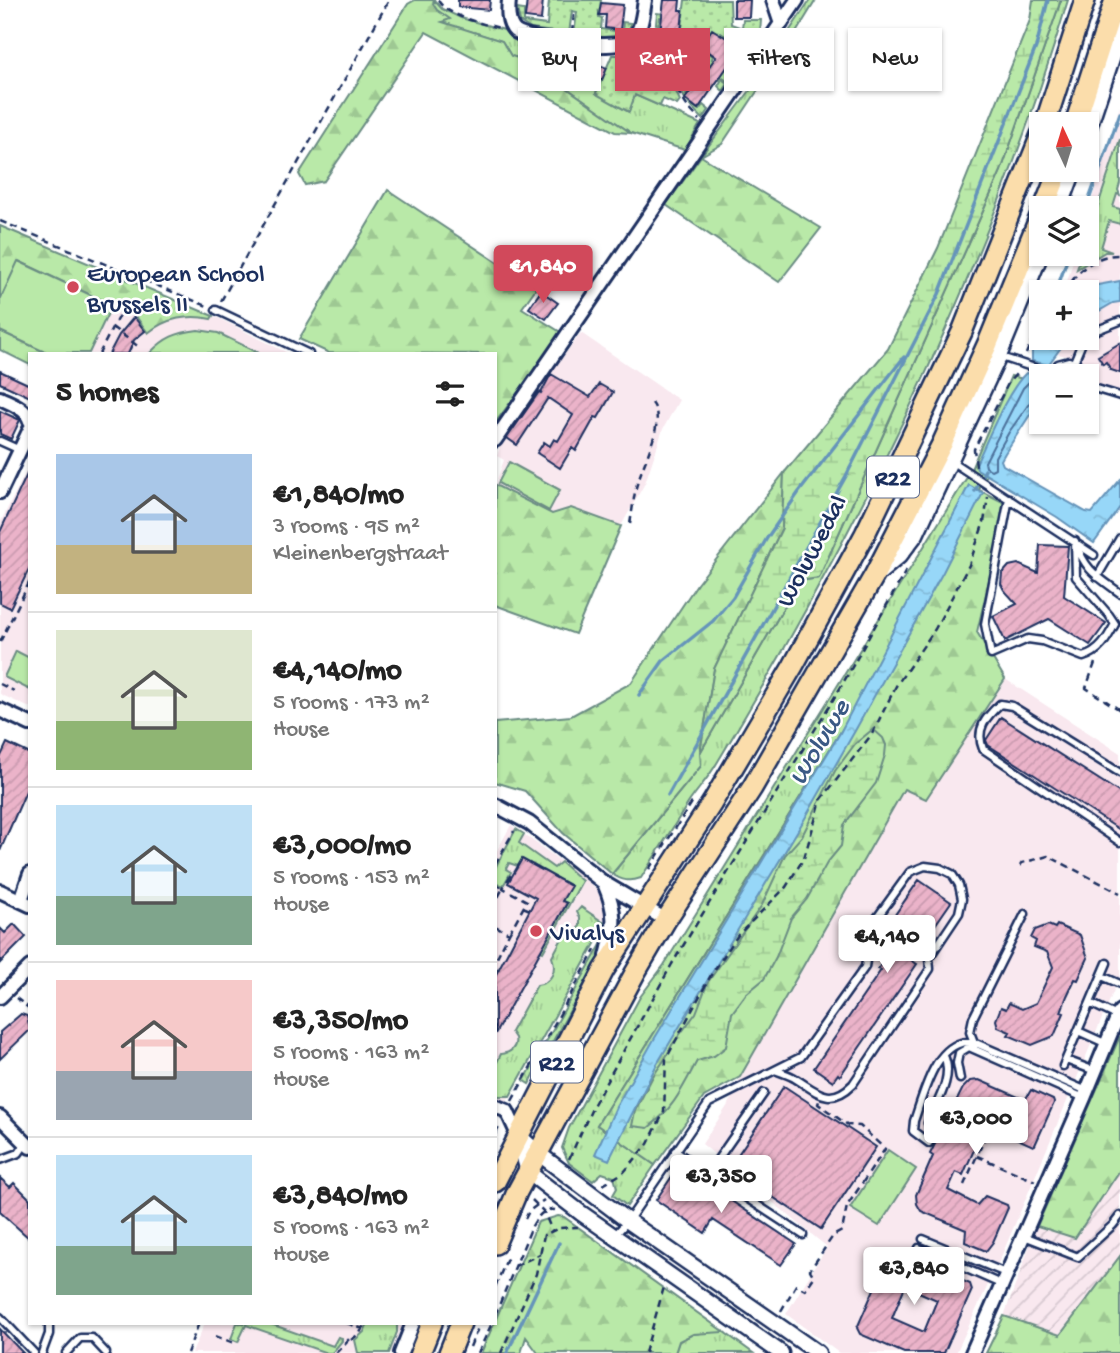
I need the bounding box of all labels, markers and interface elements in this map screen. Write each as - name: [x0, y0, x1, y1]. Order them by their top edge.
- chip: Buy: [518, 28, 601, 91]
- chip: Rent: [615, 28, 710, 91]
- chip: Filters: [724, 28, 834, 91]
- chip: New: [848, 28, 942, 91]
- north arrow: [1029, 112, 1099, 182]
- map controls: [1029, 112, 1099, 434]
- button: layers: [1029, 196, 1099, 266]
- pin: €1,840: [486, 246, 600, 305]
- text: €1,840: [510, 254, 576, 281]
- place label: European School Brussels II: [86, 261, 265, 322]
- marker: European School Brussels II: [65, 279, 81, 295]
- button: +: [1029, 280, 1099, 350]
- button: −: [1029, 364, 1099, 434]
- icon: filters: [431, 375, 469, 413]
- text: 5 homes: [56, 377, 158, 412]
- road number: R22: [867, 456, 919, 498]
- text: €1,840/mo: [273, 479, 404, 514]
- icon: home: [112, 482, 196, 566]
- street label: Woluwedal: [772, 491, 856, 613]
- text: 3 rooms · 95 m²: [273, 514, 420, 541]
- text: Kleinenbergstraat: [273, 541, 447, 568]
- text: €4,140/mo: [273, 655, 402, 690]
- icon: home: [112, 658, 196, 742]
- text: 5 rooms · 173 m²: [273, 690, 430, 717]
- water label: Woluwe: [783, 693, 860, 792]
- text: House: [273, 717, 329, 744]
- text: €3,000/mo: [273, 830, 411, 865]
- icon: home: [112, 833, 196, 917]
- text: 5 rooms · 153 m²: [273, 865, 430, 892]
- text: House: [273, 892, 329, 919]
- pin: €4,140: [830, 916, 944, 975]
- place label: Vivalys: [549, 920, 626, 951]
- marker: Vivalys: [528, 923, 544, 939]
- text: €4,140: [854, 924, 920, 951]
- text: €3,350/mo: [273, 1005, 408, 1040]
- icon: home: [112, 1008, 196, 1092]
- text: 5 rooms · 163 m²: [273, 1040, 429, 1067]
- road number: R22: [531, 1042, 583, 1082]
- text: House: [273, 1067, 329, 1094]
- pin: €3,000: [919, 1098, 1033, 1157]
- text: €3,000: [940, 1106, 1012, 1133]
- pin: €3,350: [664, 1156, 778, 1215]
- text: €3,350: [686, 1164, 756, 1191]
- text: €3,840/mo: [273, 1180, 408, 1215]
- icon: home: [112, 1183, 196, 1267]
- text: 5 rooms · 163 m²: [273, 1215, 429, 1242]
- text: House: [273, 1242, 329, 1269]
- pin: €3,840: [857, 1248, 971, 1307]
- text: €3,840: [879, 1256, 949, 1283]

